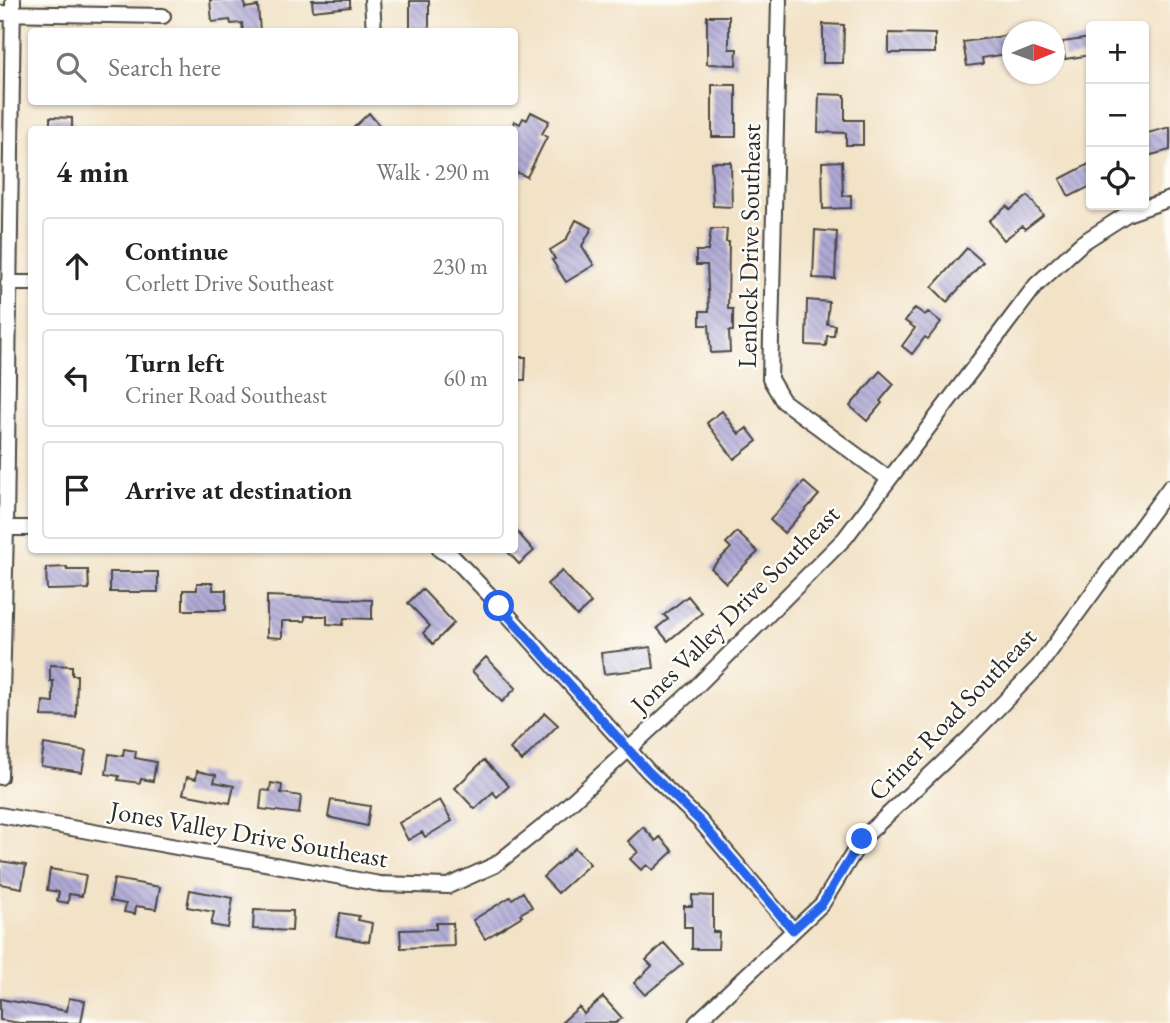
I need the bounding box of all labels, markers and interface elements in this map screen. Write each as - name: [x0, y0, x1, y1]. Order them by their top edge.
- north arrow: [1002, 21, 1065, 84]
- map controls: [1086, 21, 1149, 210]
- button: +: [1086, 21, 1149, 84]
- search box: [28, 28, 518, 105]
- icon: search: [52, 48, 90, 86]
- text: Search here: [108, 50, 221, 84]
- button: −: [1086, 84, 1149, 147]
- street label: Lenlock Drive Southeast: [730, 124, 768, 368]
- button: locate: [1086, 147, 1149, 210]
- text: 4 min: [56, 152, 129, 191]
- text: Walk · 290 m: [376, 157, 490, 187]
- text: Continue: [125, 234, 228, 268]
- icon: ahead: [58, 247, 96, 285]
- text: 230 m: [432, 251, 488, 281]
- text: Corlett Drive Southeast: [125, 268, 334, 298]
- text: Turn left: [125, 346, 224, 380]
- icon: left: [58, 359, 96, 397]
- text: 60 m: [443, 363, 488, 393]
- text: Criner Road Southeast: [125, 380, 327, 410]
- icon: arrive: [58, 471, 96, 509]
- text: Arrive at destination: [125, 473, 352, 507]
- street label: Jones Valley Drive Southeast: [622, 497, 847, 722]
- route start: [483, 590, 514, 621]
- street label: Criner Road Southeast: [861, 620, 1043, 808]
- street label: Jones Valley Drive Southeast: [105, 792, 391, 875]
- route end: [846, 823, 877, 854]

